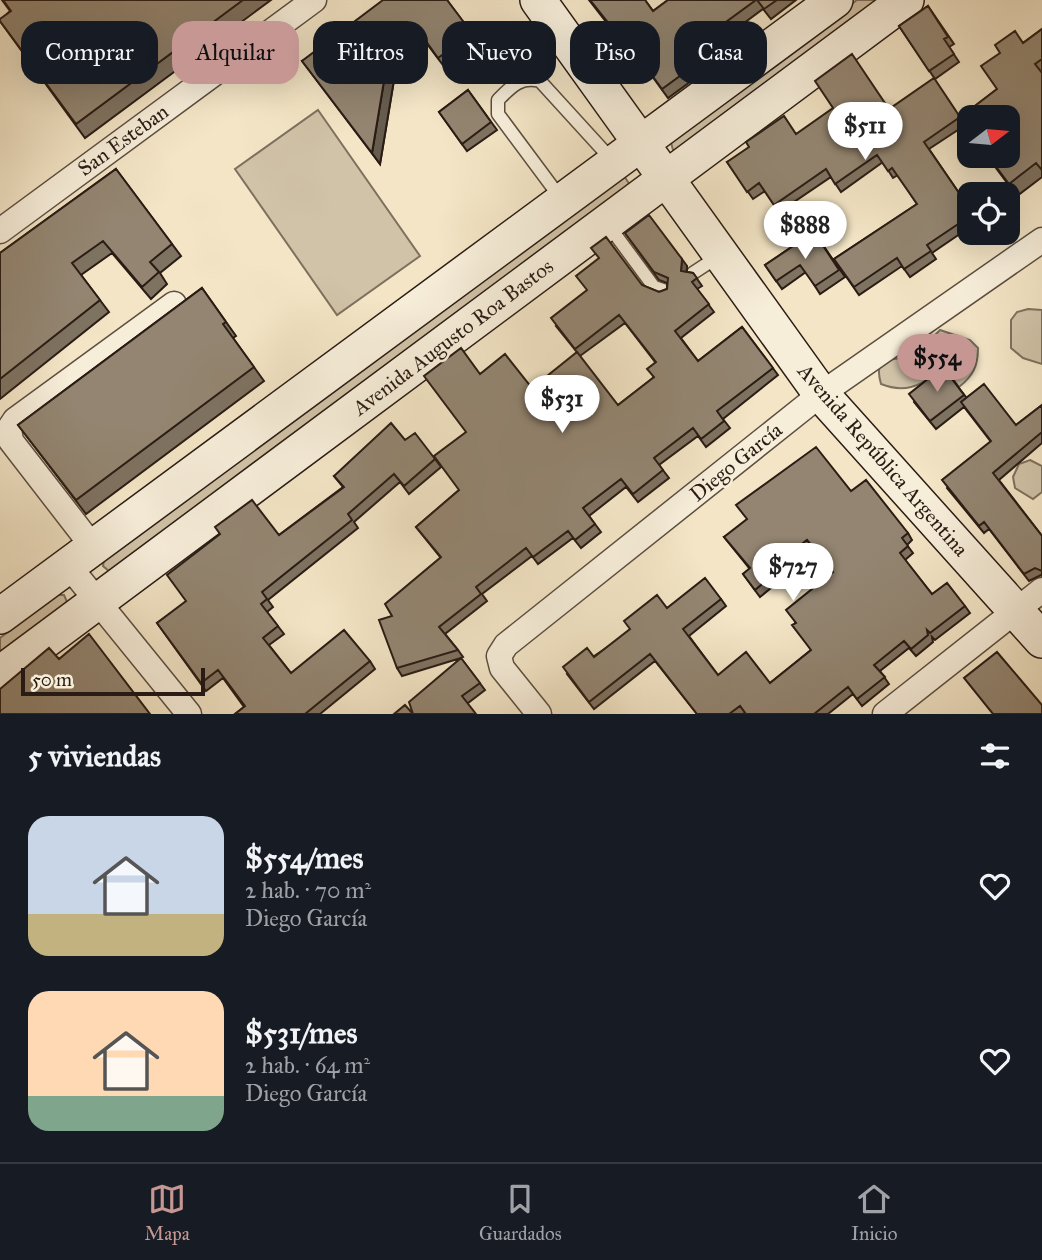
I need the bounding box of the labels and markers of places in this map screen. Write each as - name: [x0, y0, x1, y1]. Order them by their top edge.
- pin: $511: [824, 102, 906, 162]
- pin: $888: [764, 202, 846, 261]
- pin: $554: [896, 334, 978, 394]
- pin: $531: [521, 376, 603, 435]
- pin: $727: [752, 544, 834, 603]

